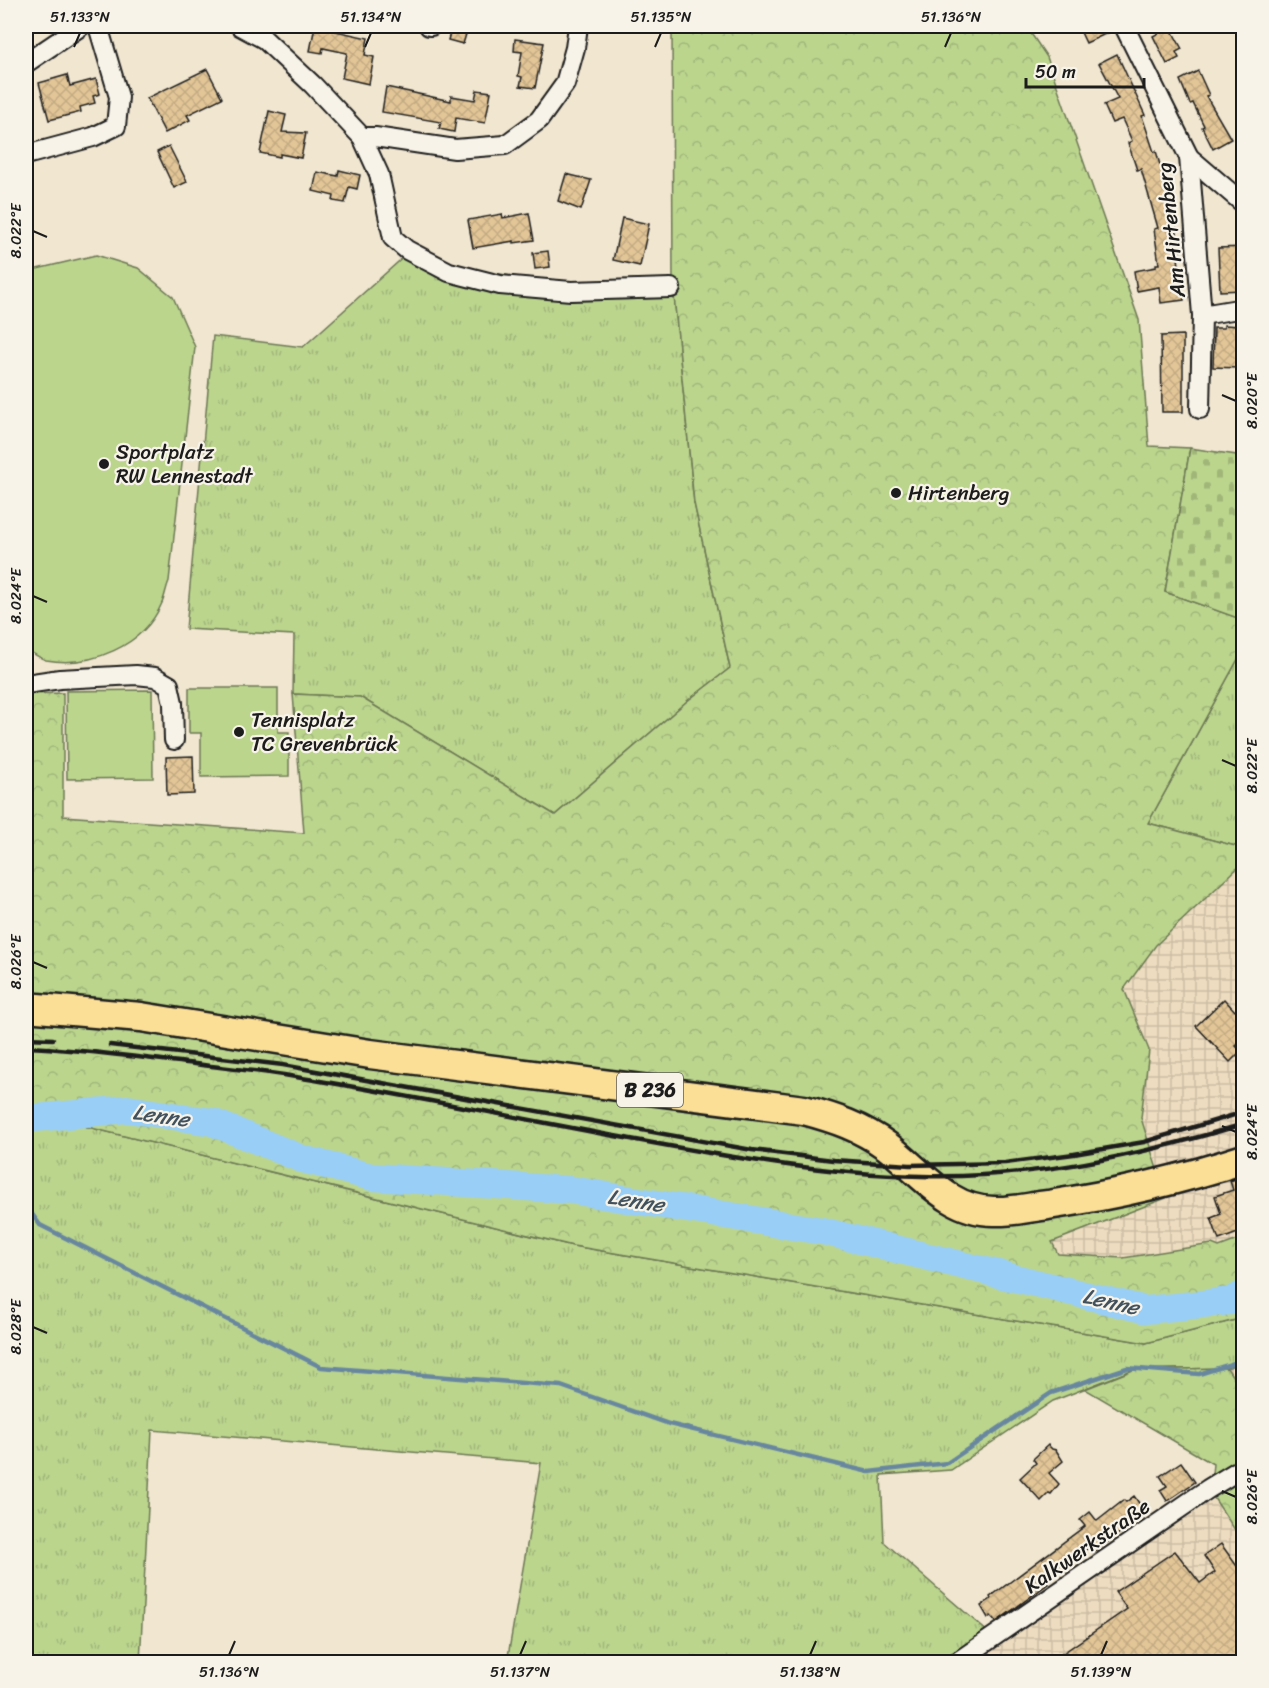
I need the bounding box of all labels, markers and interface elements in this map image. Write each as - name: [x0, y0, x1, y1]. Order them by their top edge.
- text: 51.133°N: [50, 4, 111, 30]
- text: 51.134°N: [341, 4, 402, 30]
- text: 51.135°N: [631, 4, 692, 30]
- text: 51.136°N: [921, 4, 982, 30]
- scale bar: [1026, 51, 1144, 89]
- text: 50 m: [1035, 56, 1076, 88]
- street label: Am Hirtenberg: [1145, 160, 1197, 300]
- text: 8.022°E: [3, 202, 29, 259]
- text: 8.020°E: [1239, 371, 1265, 429]
- place label: Sportplatz RW Lennestadt: [116, 433, 254, 495]
- marker: Sportplatz RW Lennestadt: [97, 457, 111, 471]
- place label: Hirtenberg: [908, 474, 1010, 512]
- marker: Hirtenberg: [889, 486, 903, 500]
- text: 8.024°E: [3, 566, 29, 624]
- place label: Tennisplatz TC Grevenbrück: [251, 701, 399, 763]
- marker: Tennisplatz TC Grevenbrück: [232, 725, 246, 739]
- text: 8.022°E: [1239, 737, 1265, 794]
- text: 8.026°E: [3, 933, 29, 989]
- road number: B 236: [617, 1073, 683, 1107]
- water label: Lenne: [130, 1092, 194, 1139]
- text: 8.024°E: [1239, 1102, 1265, 1160]
- water label: Lenne: [605, 1177, 670, 1225]
- water label: Lenne: [1079, 1276, 1145, 1327]
- text: 8.028°E: [3, 1298, 29, 1355]
- text: 8.026°E: [1239, 1468, 1265, 1524]
- street label: Kalkwerkstraße: [1016, 1488, 1159, 1604]
- text: 51.136°N: [199, 1659, 260, 1685]
- text: 51.137°N: [490, 1659, 551, 1685]
- text: 51.138°N: [780, 1659, 841, 1685]
- text: 51.139°N: [1071, 1659, 1132, 1685]

